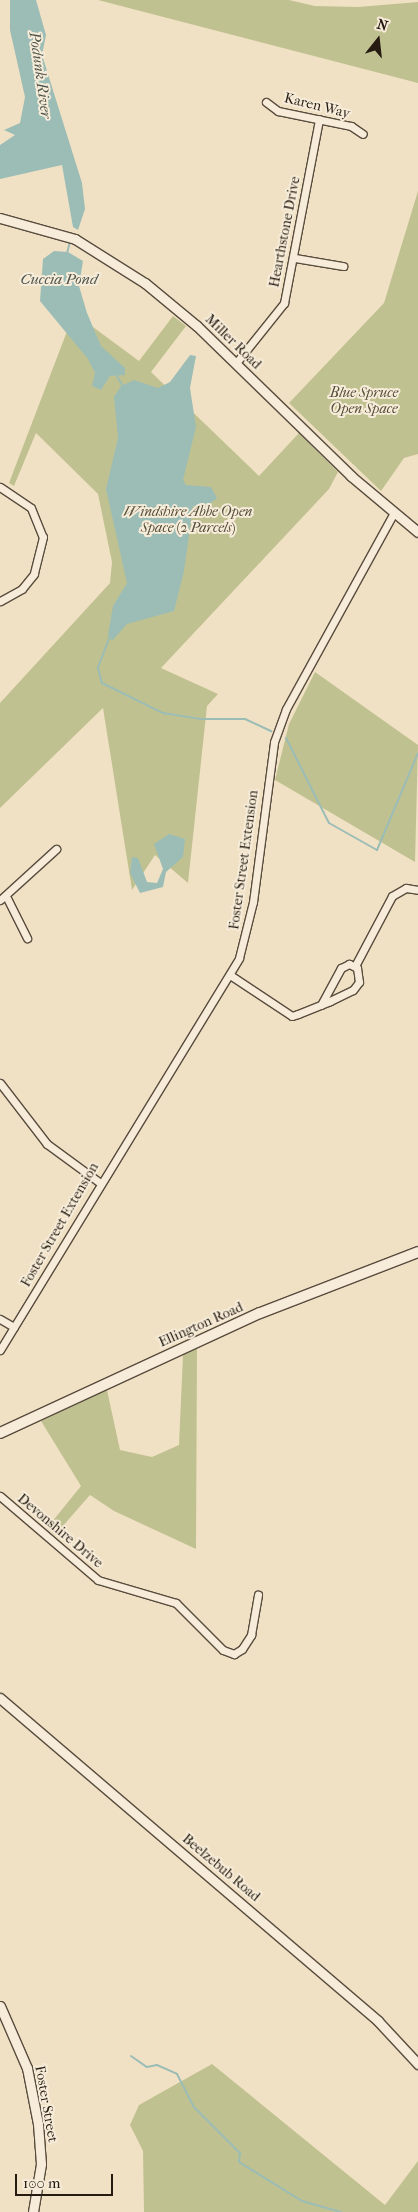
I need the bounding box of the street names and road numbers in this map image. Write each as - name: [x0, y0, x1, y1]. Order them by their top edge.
- street label: Karen Way: [282, 90, 352, 122]
- street label: Hearthstone Drive: [266, 175, 304, 289]
- street label: Miller Road: [201, 311, 265, 373]
- street label: Foster Street Extension: [226, 789, 262, 931]
- street label: Foster Street Extension: [18, 1160, 102, 1290]
- street label: Ellington Road: [156, 1299, 246, 1351]
- street label: Devonshire Drive: [14, 1490, 106, 1572]
- street label: Beelzebub Road: [179, 1831, 263, 1905]
- street label: Foster Street: [31, 2064, 61, 2144]

